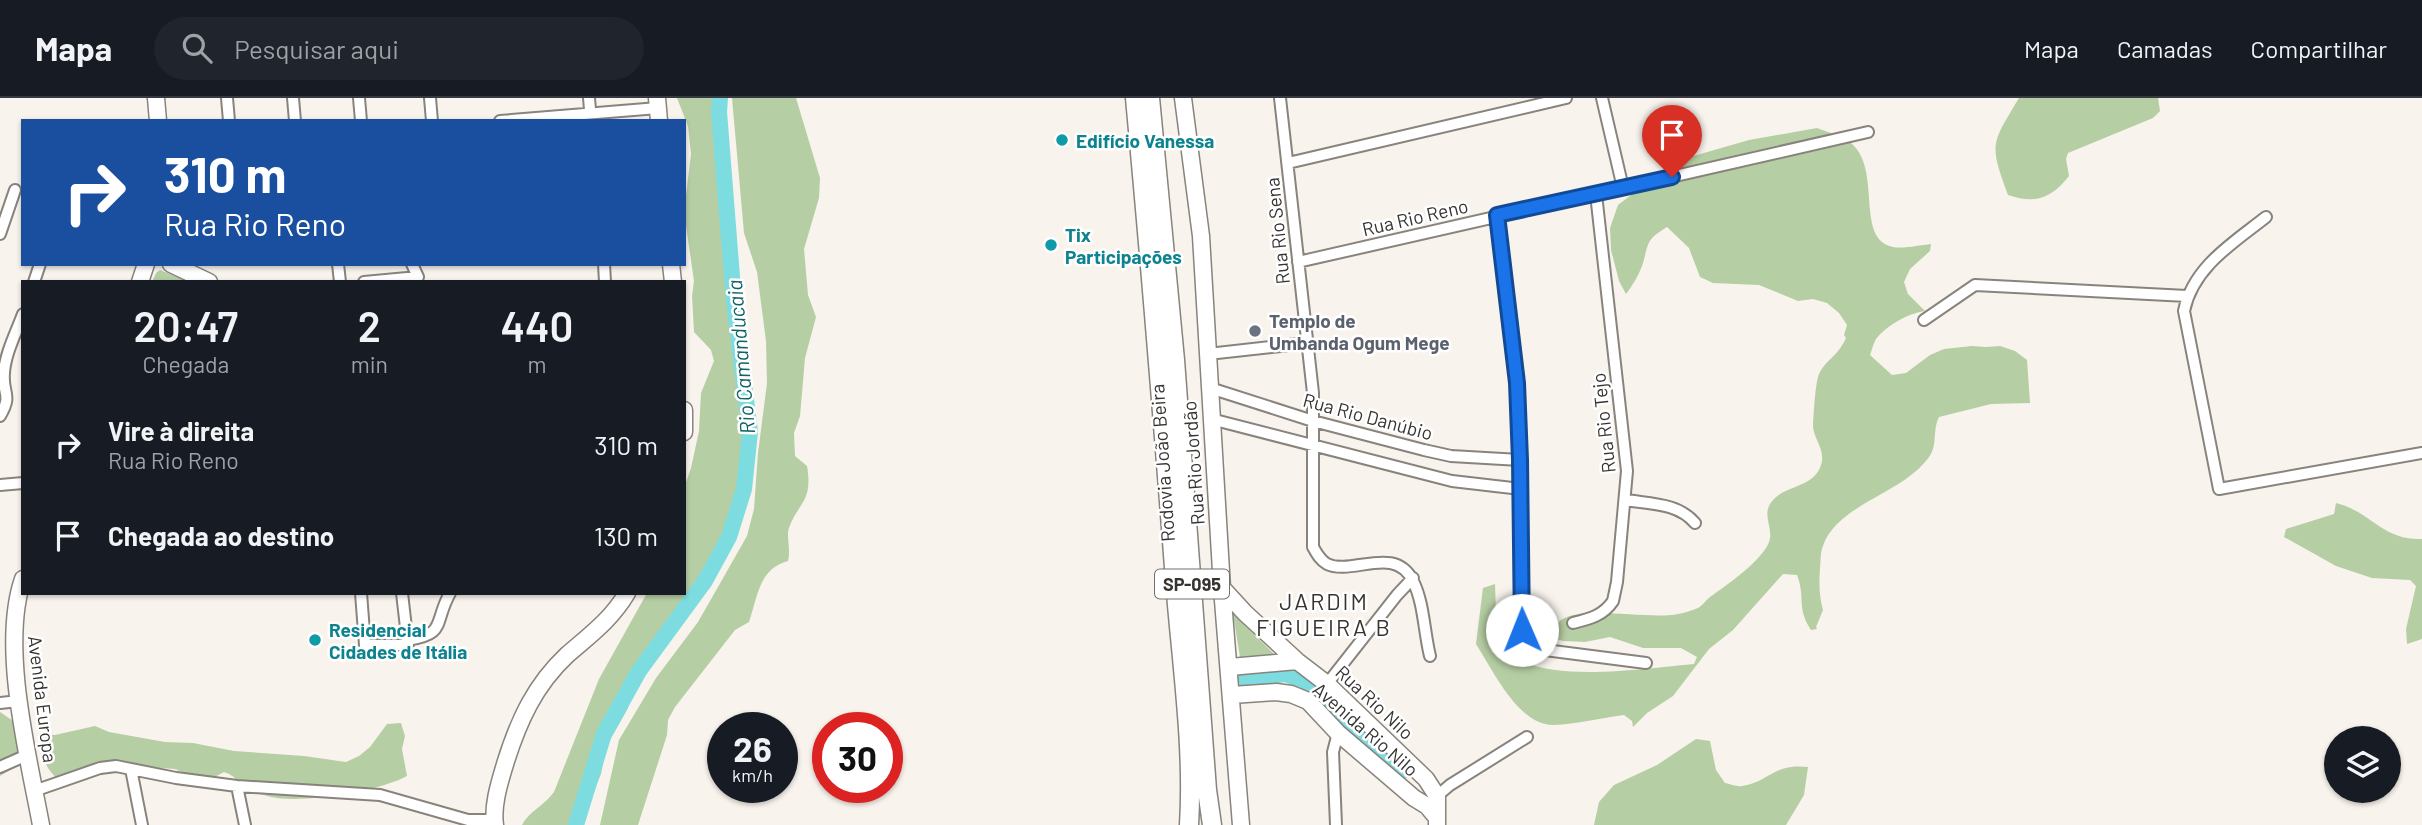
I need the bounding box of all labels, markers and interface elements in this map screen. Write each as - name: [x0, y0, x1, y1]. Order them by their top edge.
- search box: [154, 17, 644, 80]
- text: Mapa: [35, 28, 112, 68]
- icon: search: [178, 29, 216, 67]
- text: Pesquisar aqui: [234, 33, 399, 64]
- text: Mapa: [2024, 34, 2079, 63]
- text: Camadas: [2117, 34, 2213, 63]
- text: Compartilhar: [2251, 34, 2387, 63]
- pin: [1642, 105, 1702, 177]
- icon: arrive: [1653, 116, 1691, 154]
- place label: Edifício Vanessa: [1076, 129, 1214, 152]
- marker: Edifício Vanessa: [1054, 132, 1070, 148]
- text: 310 m: [164, 144, 286, 203]
- icon: right: [49, 147, 140, 238]
- street label: Rua Rio Sena: [1260, 177, 1294, 285]
- street label: Rua Rio Reno: [1360, 194, 1470, 240]
- text: Rua Rio Reno: [164, 204, 346, 242]
- place label: Tix Participações: [1065, 223, 1182, 268]
- marker: Tix Participações: [1043, 237, 1059, 253]
- water label: Rio Camanducaia: [721, 279, 759, 435]
- text: 20:47: [134, 300, 238, 350]
- text: 2: [358, 300, 381, 350]
- text: 440: [500, 300, 573, 350]
- place label: Templo de Umbanda Ogum Mege: [1269, 309, 1450, 354]
- marker: Templo de Umbanda Ogum Mege: [1247, 323, 1263, 339]
- text: Chegada: [142, 350, 229, 378]
- text: min: [351, 350, 388, 378]
- text: m: [527, 350, 546, 378]
- street label: Rua Rio Tejo: [1586, 372, 1620, 474]
- street label: Rodovia João Beira: [1145, 383, 1179, 543]
- street label: Rua Rio Danúbio: [1301, 388, 1435, 444]
- street label: Rua Rio Jordão: [1177, 400, 1209, 526]
- text: Vire à direita: [108, 415, 254, 446]
- icon: right: [49, 426, 87, 464]
- text: 310 m: [594, 429, 658, 460]
- text: Rua Rio Reno: [108, 446, 239, 474]
- icon: arrive: [49, 517, 87, 555]
- text: Chegada ao destino: [108, 520, 334, 551]
- text: 130 m: [594, 520, 658, 551]
- road number: SP-095: [1155, 570, 1229, 598]
- district label: JARDIM FIGUEIRA B: [1256, 587, 1392, 641]
- position arrow: [1485, 593, 1559, 667]
- place label: Residencial Cidades de Itália: [329, 618, 467, 663]
- marker: Residencial Cidades de Itália: [307, 632, 323, 648]
- street label: Avenida Europa: [24, 634, 62, 764]
- street label: Rua Rio Nilo: [1331, 660, 1419, 744]
- street label: Avenida Rio Nilo: [1309, 677, 1423, 781]
- speed limit sign: 30: [812, 712, 903, 803]
- map controls: [2324, 726, 2401, 803]
- button: layers: [2324, 726, 2401, 803]
- text: 26: [733, 727, 772, 769]
- text: km/h: [732, 764, 773, 786]

